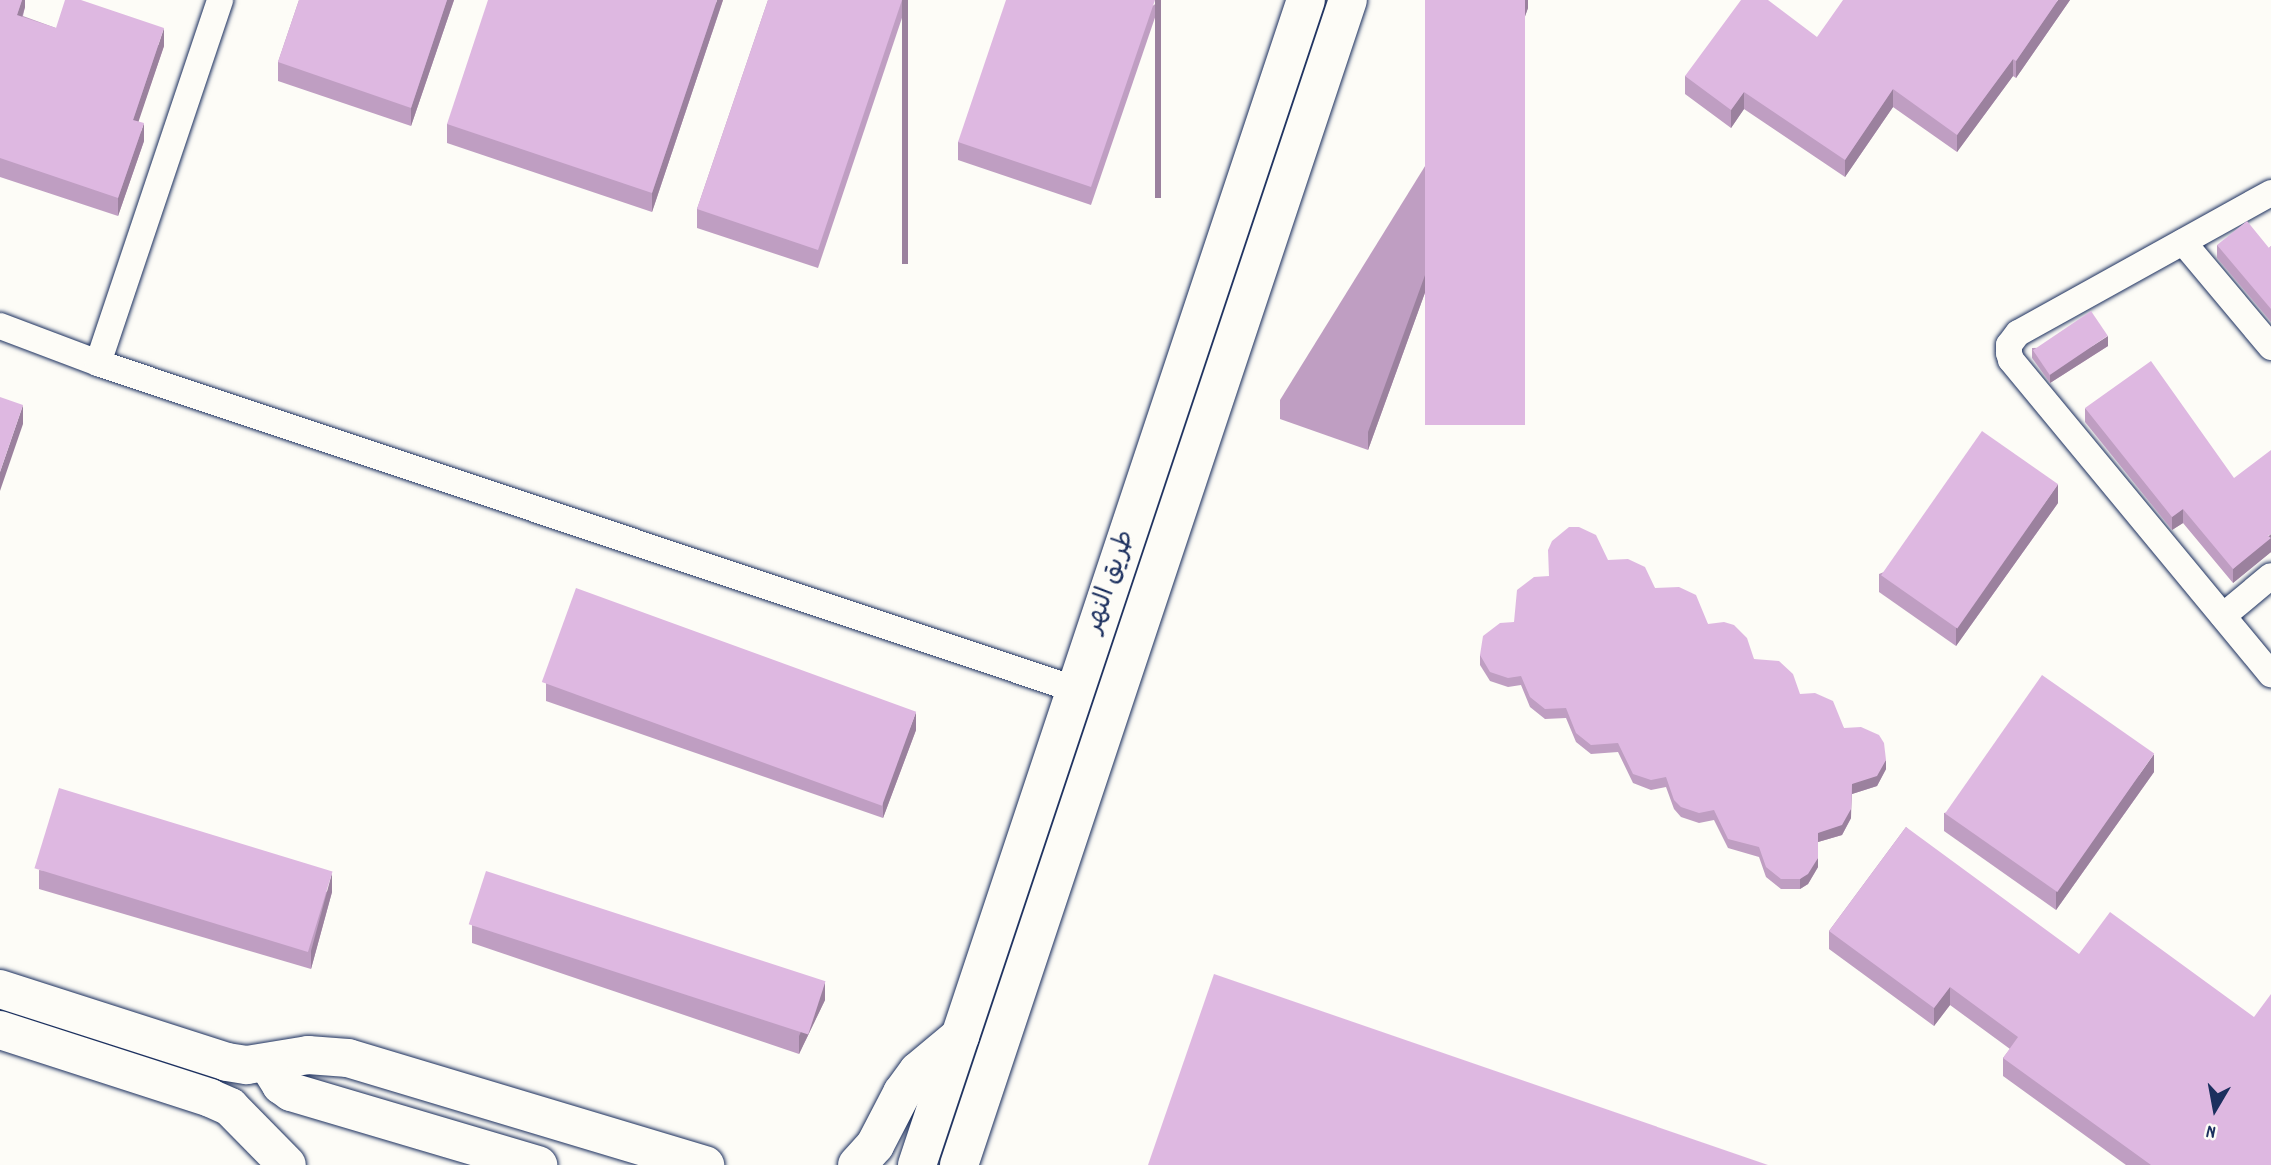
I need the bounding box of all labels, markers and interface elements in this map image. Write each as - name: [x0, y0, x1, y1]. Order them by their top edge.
- street label: طريق النهر: [1079, 527, 1143, 637]
- north arrow: [2180, 1074, 2250, 1144]
- text: N: [2204, 1116, 2218, 1144]

